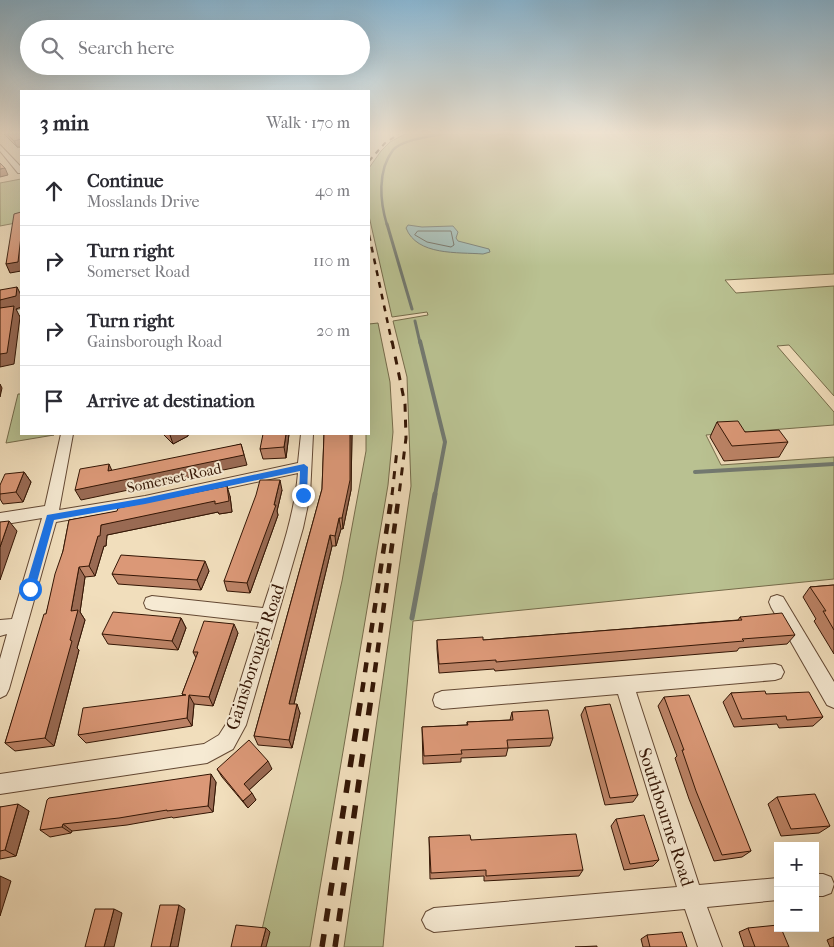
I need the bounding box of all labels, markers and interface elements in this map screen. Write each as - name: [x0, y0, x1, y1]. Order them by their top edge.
- search box: [20, 20, 370, 75]
- icon: search: [38, 34, 66, 62]
- text: Search here: [78, 37, 174, 59]
- text: 3 min: [40, 111, 89, 135]
- text: Walk · 170 m: [266, 113, 350, 132]
- text: Continue: [87, 170, 163, 192]
- icon: ahead: [40, 177, 68, 205]
- text: 40 m: [315, 181, 350, 200]
- text: Mosslands Drive: [87, 192, 199, 211]
- text: Turn right: [87, 240, 174, 262]
- icon: right: [40, 247, 68, 275]
- text: 110 m: [313, 251, 350, 270]
- text: Somerset Road: [87, 262, 190, 281]
- text: Turn right: [87, 310, 174, 332]
- icon: right: [40, 317, 68, 345]
- text: 20 m: [316, 321, 350, 340]
- text: Gainsborough Road: [87, 332, 222, 351]
- icon: arrive: [40, 387, 68, 415]
- text: Arrive at destination: [87, 390, 255, 412]
- street label: Somerset Road: [125, 459, 224, 497]
- route end: [292, 484, 315, 507]
- route start: [19, 578, 42, 601]
- street label: Gainsborough Road: [222, 581, 289, 733]
- street label: Southbourne Road: [633, 745, 698, 889]
- map controls: [774, 842, 819, 932]
- button: +: [774, 842, 819, 887]
- button: −: [774, 887, 819, 932]

